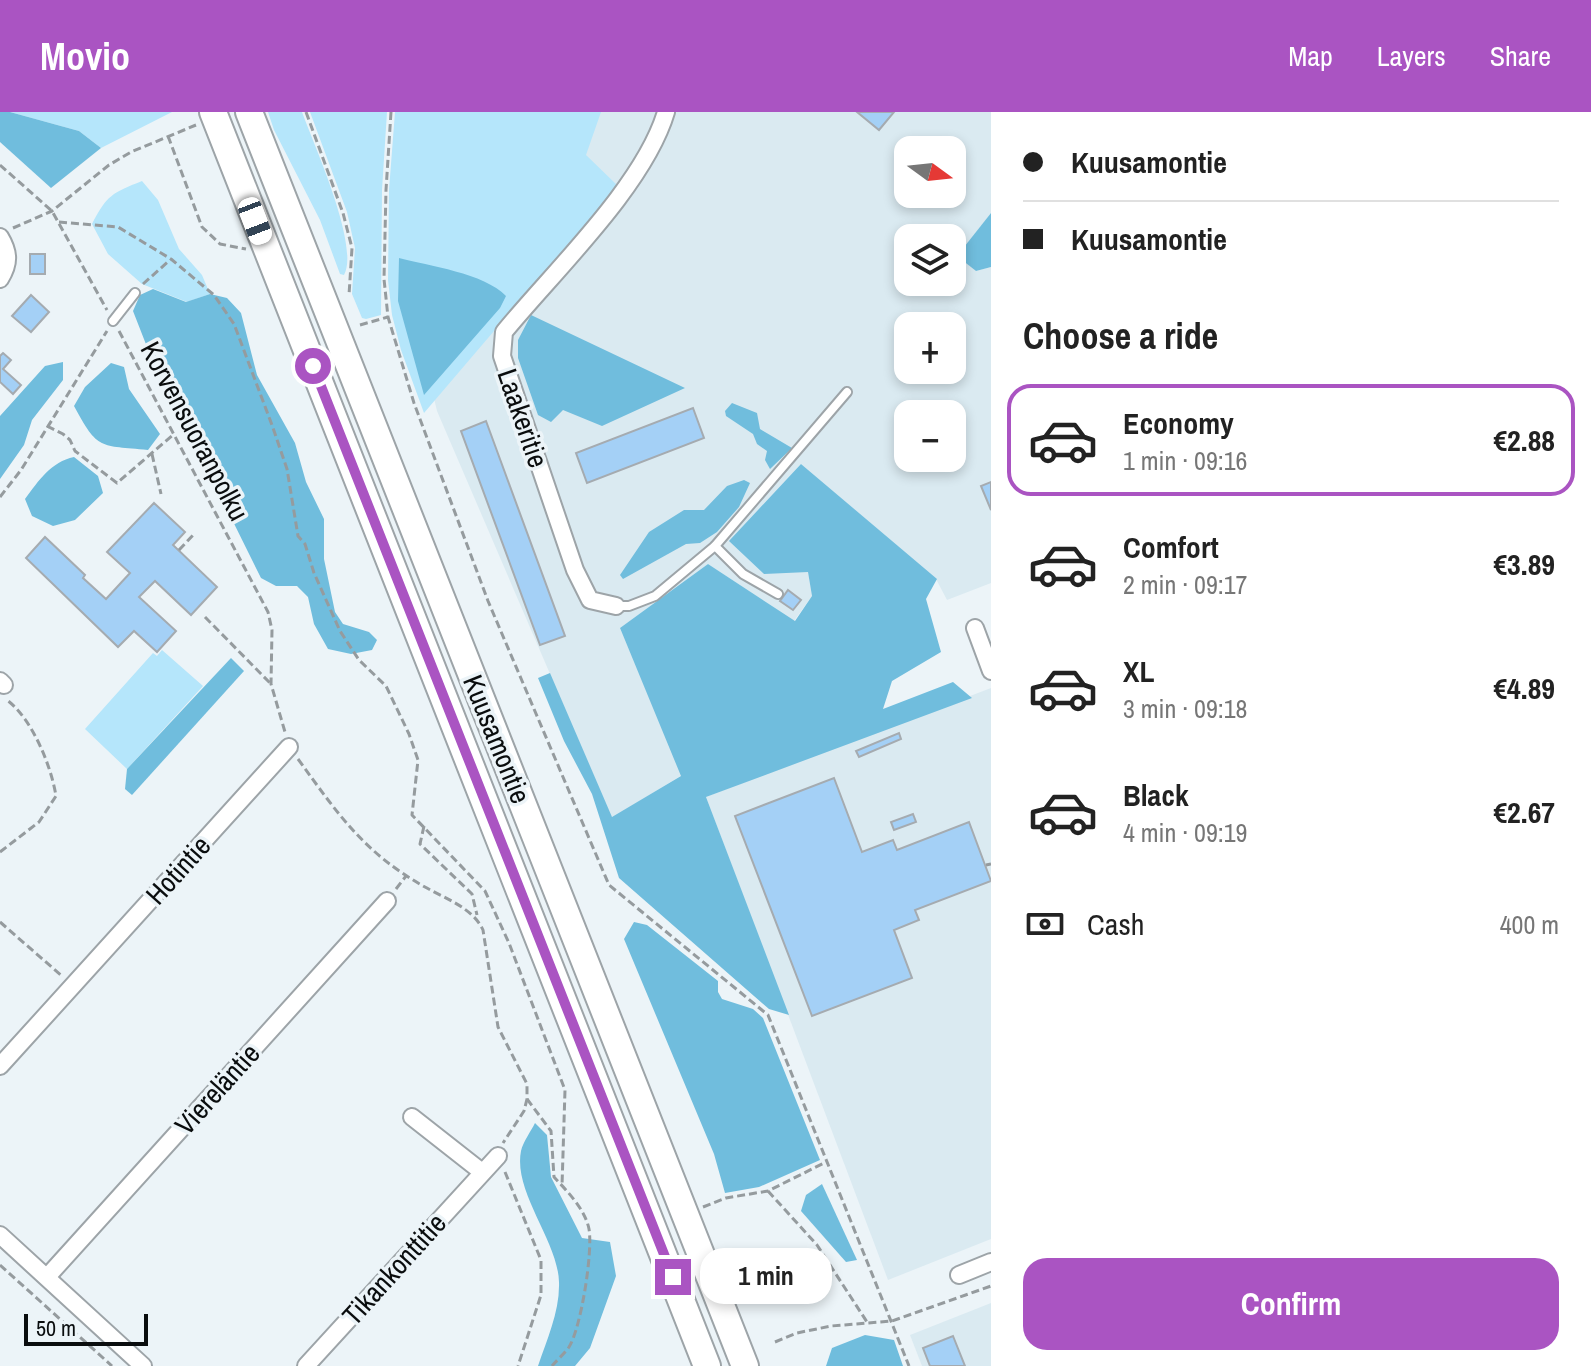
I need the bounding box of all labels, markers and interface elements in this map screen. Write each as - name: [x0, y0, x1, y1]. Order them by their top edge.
- text: Movio: [40, 31, 130, 82]
- text: Map: [1288, 37, 1333, 75]
- text: Layers: [1377, 37, 1446, 75]
- text: Share: [1490, 37, 1551, 75]
- north arrow: [894, 136, 966, 208]
- map controls: [894, 136, 966, 472]
- text: Kuusamontie: [1071, 142, 1227, 182]
- car: [235, 194, 275, 248]
- text: Kuusamontie: [1071, 219, 1227, 259]
- button: layers: [894, 224, 966, 296]
- button: +: [894, 312, 966, 384]
- text: Choose a ride: [1023, 312, 1218, 360]
- street label: Korvensuoranpolku: [132, 335, 258, 527]
- route start: [295, 348, 331, 384]
- street label: Laakeritie: [488, 364, 558, 472]
- button: −: [894, 400, 966, 472]
- text: Economy: [1123, 403, 1234, 443]
- icon: car: [1027, 404, 1099, 476]
- text: €2.88: [1493, 420, 1555, 460]
- text: 1 min · 09:16: [1123, 443, 1247, 478]
- text: Comfort: [1123, 527, 1219, 567]
- icon: car: [1027, 528, 1099, 600]
- text: €3.89: [1493, 544, 1555, 584]
- text: 2 min · 09:17: [1123, 567, 1247, 602]
- text: XL: [1123, 651, 1154, 691]
- icon: car: [1027, 652, 1099, 724]
- text: €4.89: [1493, 668, 1555, 708]
- street label: Kuusamontie: [454, 669, 540, 809]
- text: 3 min · 09:18: [1123, 691, 1247, 726]
- text: Black: [1123, 775, 1189, 815]
- icon: car: [1027, 776, 1099, 848]
- text: €2.67: [1493, 792, 1555, 832]
- text: 4 min · 09:19: [1123, 815, 1247, 850]
- street label: Hotintie: [137, 827, 219, 913]
- icon: cash: [1023, 902, 1067, 946]
- text: Cash: [1087, 904, 1144, 944]
- text: 400 m: [1500, 907, 1559, 942]
- street label: Viereläntie: [166, 1035, 268, 1143]
- street label: Tikankonttitie: [333, 1205, 455, 1333]
- callout: 1 min: [701, 1249, 833, 1305]
- text: 1 min: [738, 1258, 794, 1293]
- button: Confirm: [1023, 1258, 1559, 1350]
- route end: [655, 1259, 691, 1295]
- scale bar: [24, 1310, 148, 1346]
- text: 50 m: [36, 1313, 76, 1343]

